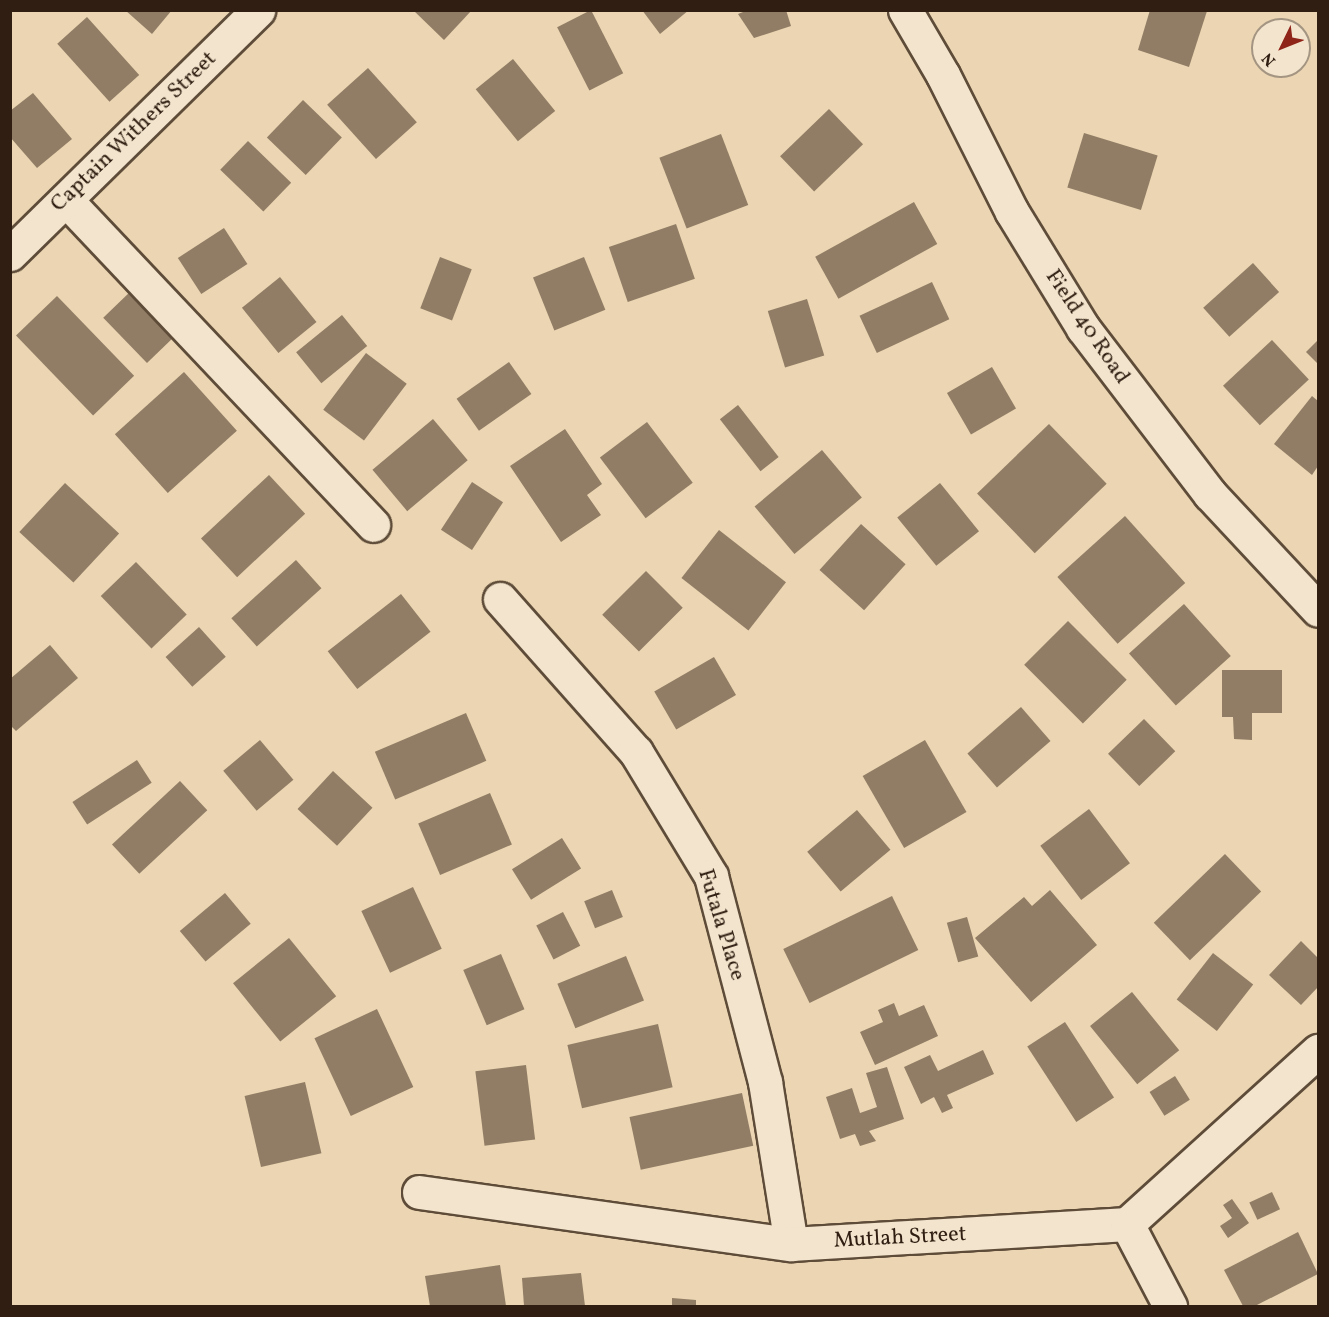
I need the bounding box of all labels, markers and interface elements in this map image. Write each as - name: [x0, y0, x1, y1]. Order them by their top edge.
- north arrow: [1251, 18, 1311, 78]
- street label: Captain Withers Street: [45, 46, 223, 218]
- text: N: [1257, 47, 1281, 71]
- street label: Field 40 Road: [1039, 265, 1135, 389]
- street label: Futala Place: [692, 866, 750, 984]
- street label: Mutlah Street: [833, 1221, 967, 1255]

